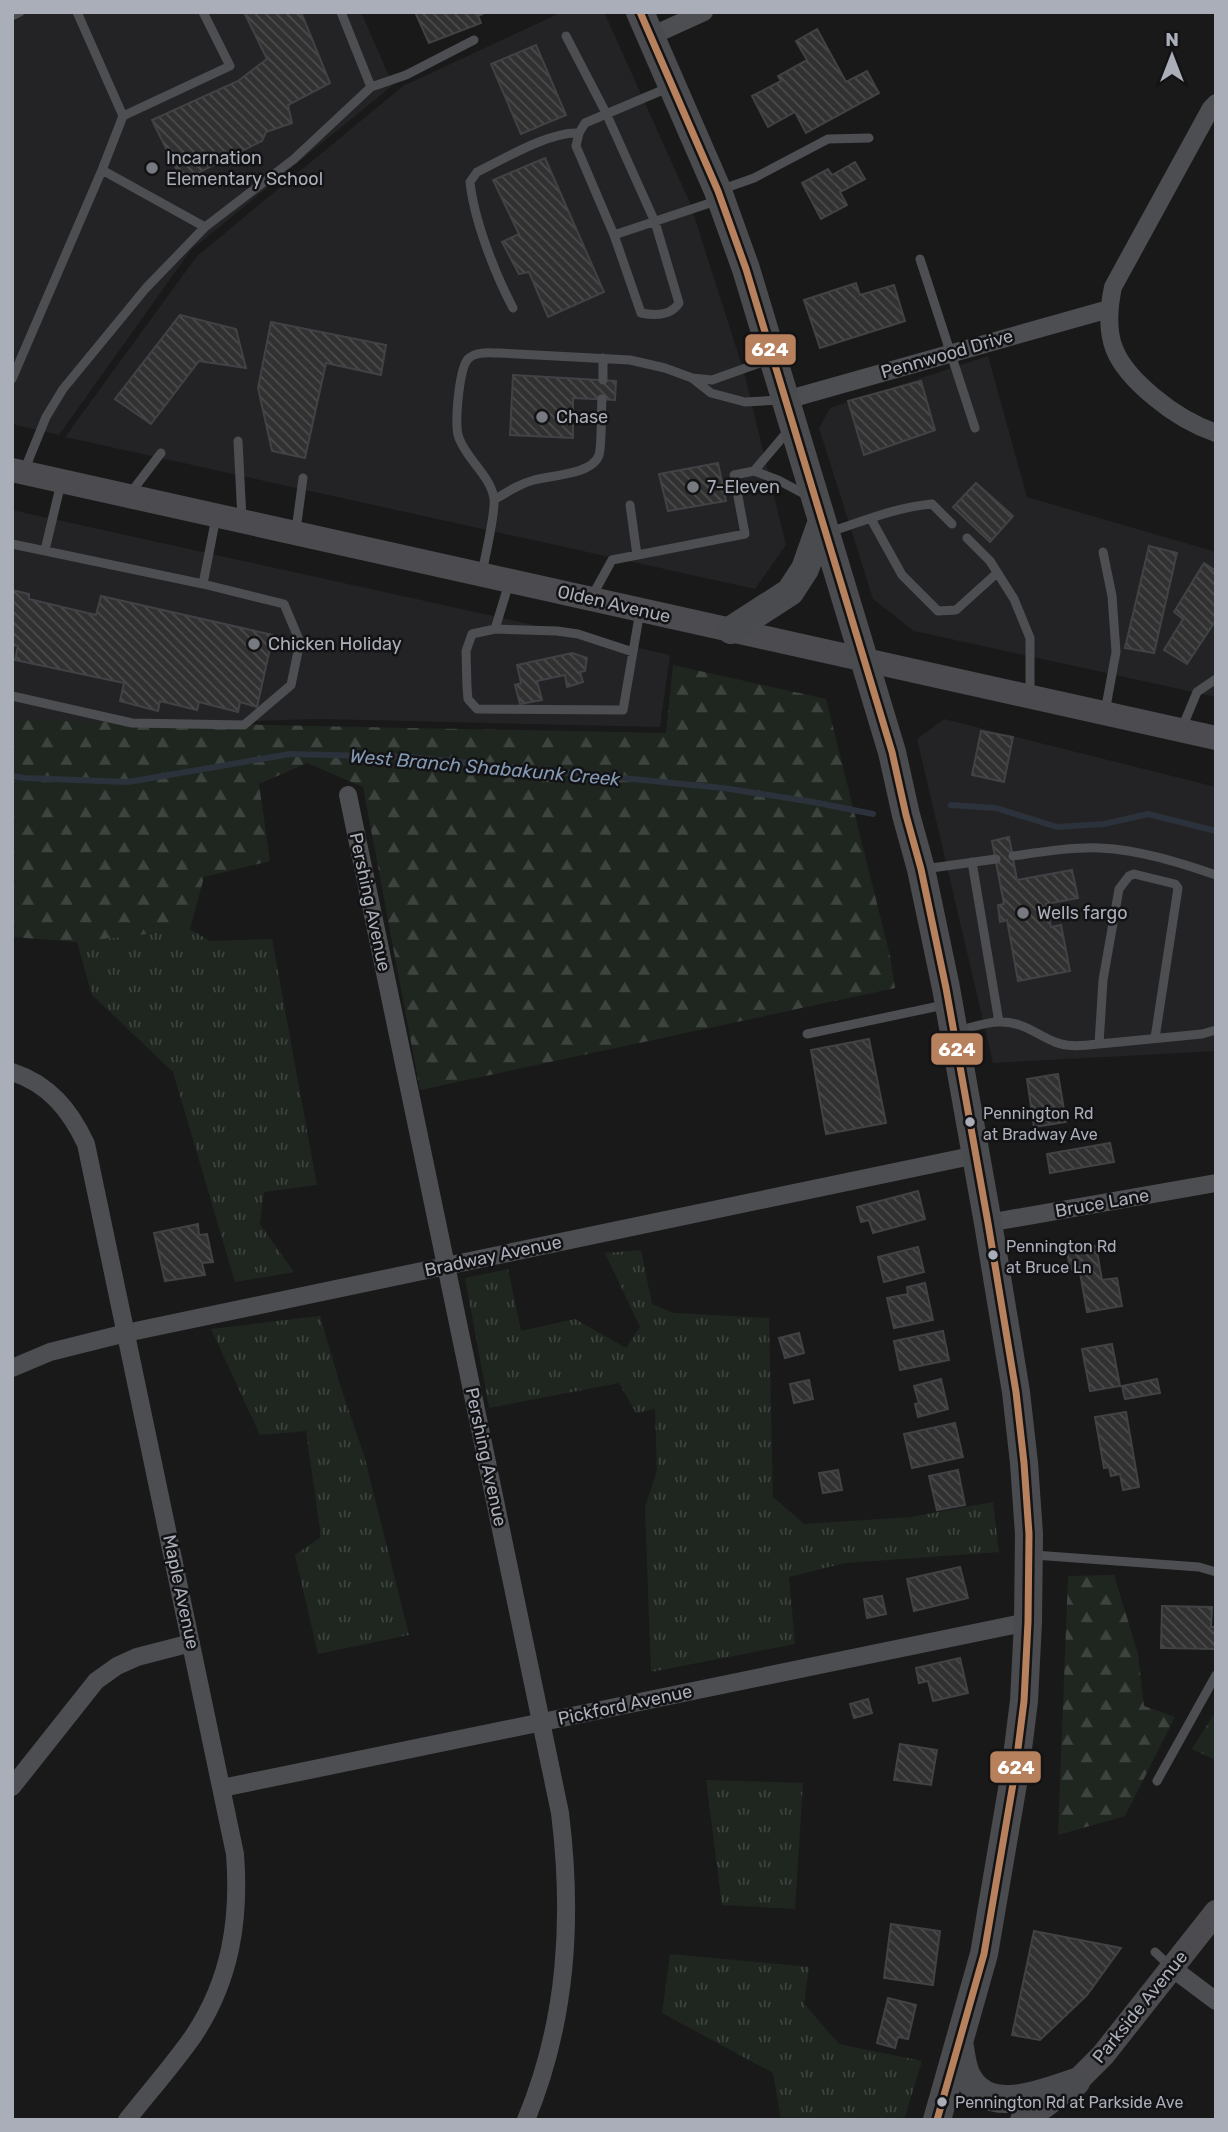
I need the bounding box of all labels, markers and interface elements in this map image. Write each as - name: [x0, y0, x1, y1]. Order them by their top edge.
- north arrow: [1137, 21, 1207, 91]
- text: N: [1165, 28, 1179, 51]
- place label: Incarnation Elementary School: [166, 147, 323, 190]
- marker: Incarnation Elementary School: [144, 160, 160, 176]
- street label: Pennwood Drive: [878, 325, 1016, 383]
- line badge: 624: [744, 333, 797, 366]
- text: 624: [751, 338, 789, 361]
- place label: Chase: [556, 406, 608, 428]
- marker: Chase: [534, 409, 550, 425]
- place label: 7-Eleven: [707, 476, 780, 498]
- marker: 7-Eleven: [685, 479, 701, 495]
- street label: Olden Avenue: [555, 580, 673, 628]
- place label: Chicken Holiday: [268, 633, 402, 655]
- marker: Chicken Holiday: [246, 636, 262, 652]
- water label: West Branch Shabakunk Creek: [349, 744, 621, 791]
- street label: Pershing Avenue: [345, 831, 395, 973]
- place label: Wells fargo: [1037, 902, 1128, 924]
- marker: Wells fargo: [1015, 905, 1031, 921]
- line badge: 624: [930, 1032, 984, 1066]
- text: 624: [938, 1038, 976, 1061]
- place label: Pennington Rd at Bradway Ave: [983, 1104, 1098, 1144]
- marker: Pennington Rd at Bradway Ave: [963, 1115, 977, 1129]
- street label: Bruce Lane: [1053, 1184, 1151, 1222]
- street label: Bradway Avenue: [422, 1231, 564, 1281]
- place label: Pennington Rd at Bruce Ln: [1006, 1237, 1117, 1277]
- marker: Pennington Rd at Bruce Ln: [986, 1248, 1000, 1262]
- street label: Pershing Avenue: [461, 1386, 511, 1528]
- street label: Maple Avenue: [158, 1533, 204, 1651]
- street label: Pickford Avenue: [556, 1680, 694, 1730]
- line badge: 624: [989, 1750, 1042, 1784]
- text: 624: [997, 1756, 1035, 1779]
- street label: Parkside Avenue: [1088, 1946, 1192, 2068]
- place label: Pennington Rd at Parkside Ave: [955, 2093, 1183, 2112]
- marker: Pennington Rd at Parkside Ave: [935, 2095, 949, 2109]

